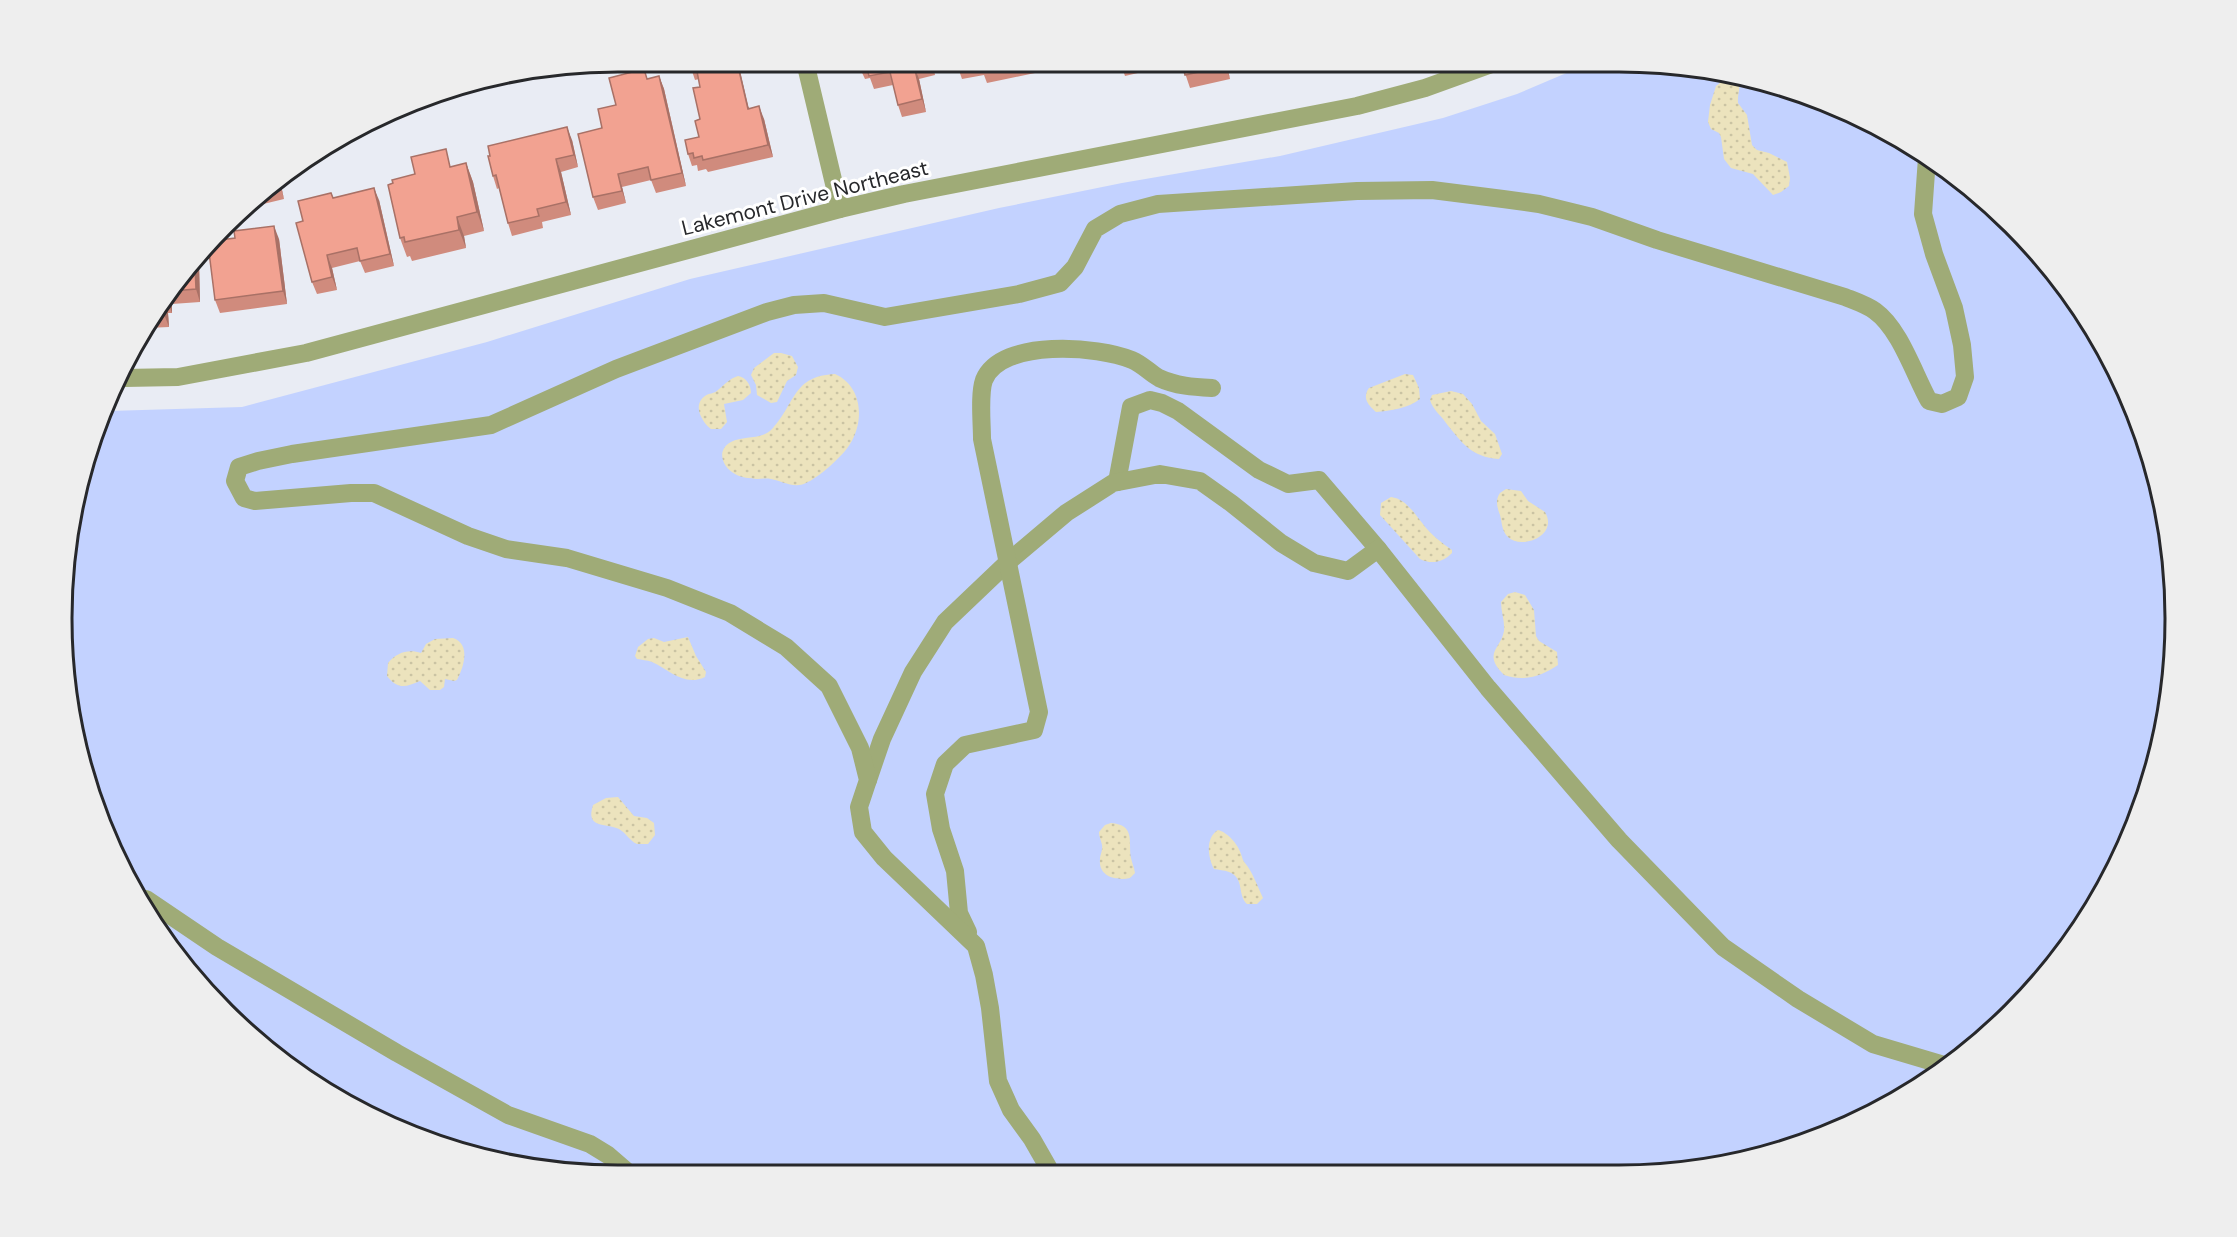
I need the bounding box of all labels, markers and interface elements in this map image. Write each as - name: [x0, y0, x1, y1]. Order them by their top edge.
- street label: Lakemont Drive Northeast: [679, 154, 931, 242]

